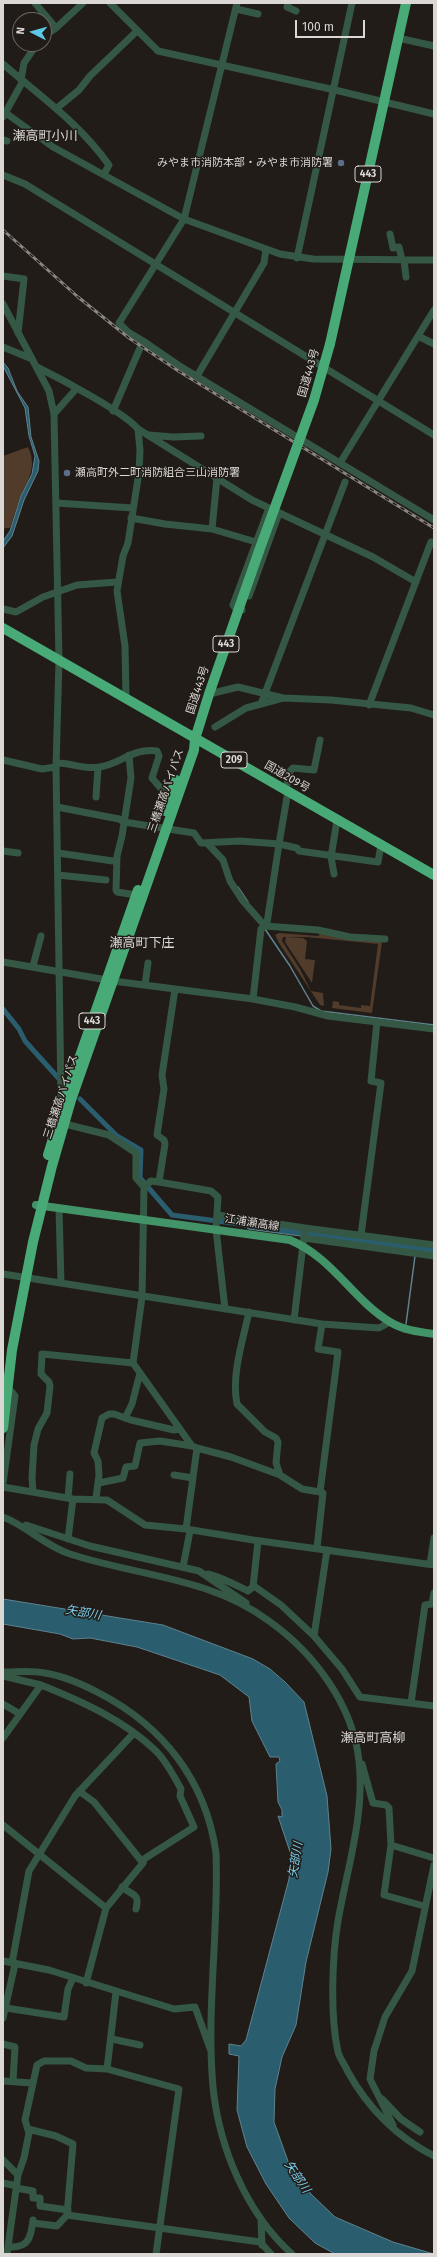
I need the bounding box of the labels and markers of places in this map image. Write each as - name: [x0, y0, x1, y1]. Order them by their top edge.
- place label: みやま市消防本部・みやま市消防署: [157, 156, 333, 170]
- marker: みやま市消防本部・みやま市消防署: [336, 158, 346, 168]
- place label: 瀬高町外二町消防組合三山消防署: [75, 466, 240, 480]
- marker: 瀬高町外二町消防組合三山消防署: [62, 468, 72, 478]

